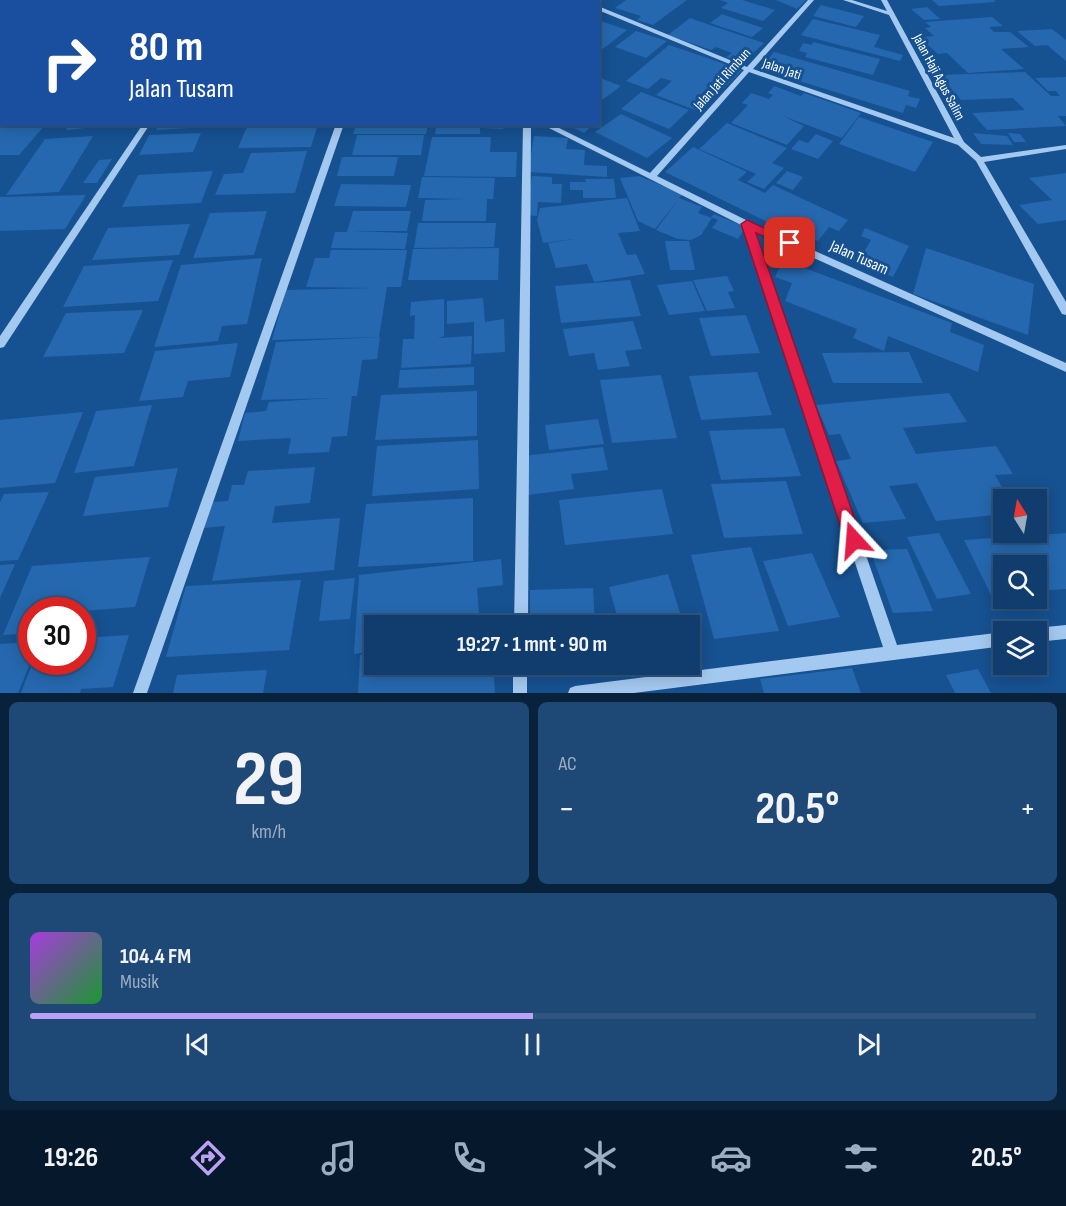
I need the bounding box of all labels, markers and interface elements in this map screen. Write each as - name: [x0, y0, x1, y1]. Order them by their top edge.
- text: 80 m: [129, 22, 203, 73]
- icon: right: [30, 24, 108, 102]
- street label: Jalan Haji Agus Salim: [909, 30, 969, 123]
- street label: Jalan Jati Rimbun: [689, 44, 754, 114]
- street label: Jalan Jati: [760, 54, 803, 83]
- text: Jalan Tusam: [129, 73, 234, 105]
- pin: [764, 217, 815, 268]
- icon: arrive: [773, 226, 806, 259]
- street label: Jalan Tusam: [826, 236, 891, 279]
- north arrow: [993, 489, 1047, 543]
- map controls: [993, 489, 1047, 675]
- position arrow: [822, 508, 886, 572]
- button: search: [993, 555, 1047, 609]
- speed limit sign: 30: [18, 597, 96, 675]
- button: layers: [993, 621, 1047, 675]
- text: 19:27 · 1 mnt · 90 m: [457, 631, 607, 658]
- text: 29: [233, 734, 304, 827]
- text: AC: [559, 752, 577, 776]
- text: 20.5°: [755, 782, 839, 837]
- text: −: [559, 789, 575, 829]
- text: +: [1020, 789, 1036, 829]
- text: km/h: [251, 820, 286, 844]
- text: 104.4 FM: [120, 943, 191, 970]
- text: Musik: [120, 970, 159, 994]
- icon: previous: [181, 1028, 214, 1061]
- icon: pause: [516, 1028, 549, 1061]
- icon: next: [852, 1028, 885, 1061]
- icon: directions: [187, 1137, 229, 1179]
- icon: music: [318, 1137, 360, 1179]
- icon: phone: [448, 1137, 490, 1179]
- icon: climate: [579, 1137, 621, 1179]
- icon: car: [710, 1137, 752, 1179]
- icon: filters: [840, 1137, 882, 1179]
- text: 19:26: [44, 1142, 98, 1174]
- text: 20.5°: [971, 1142, 1022, 1174]

